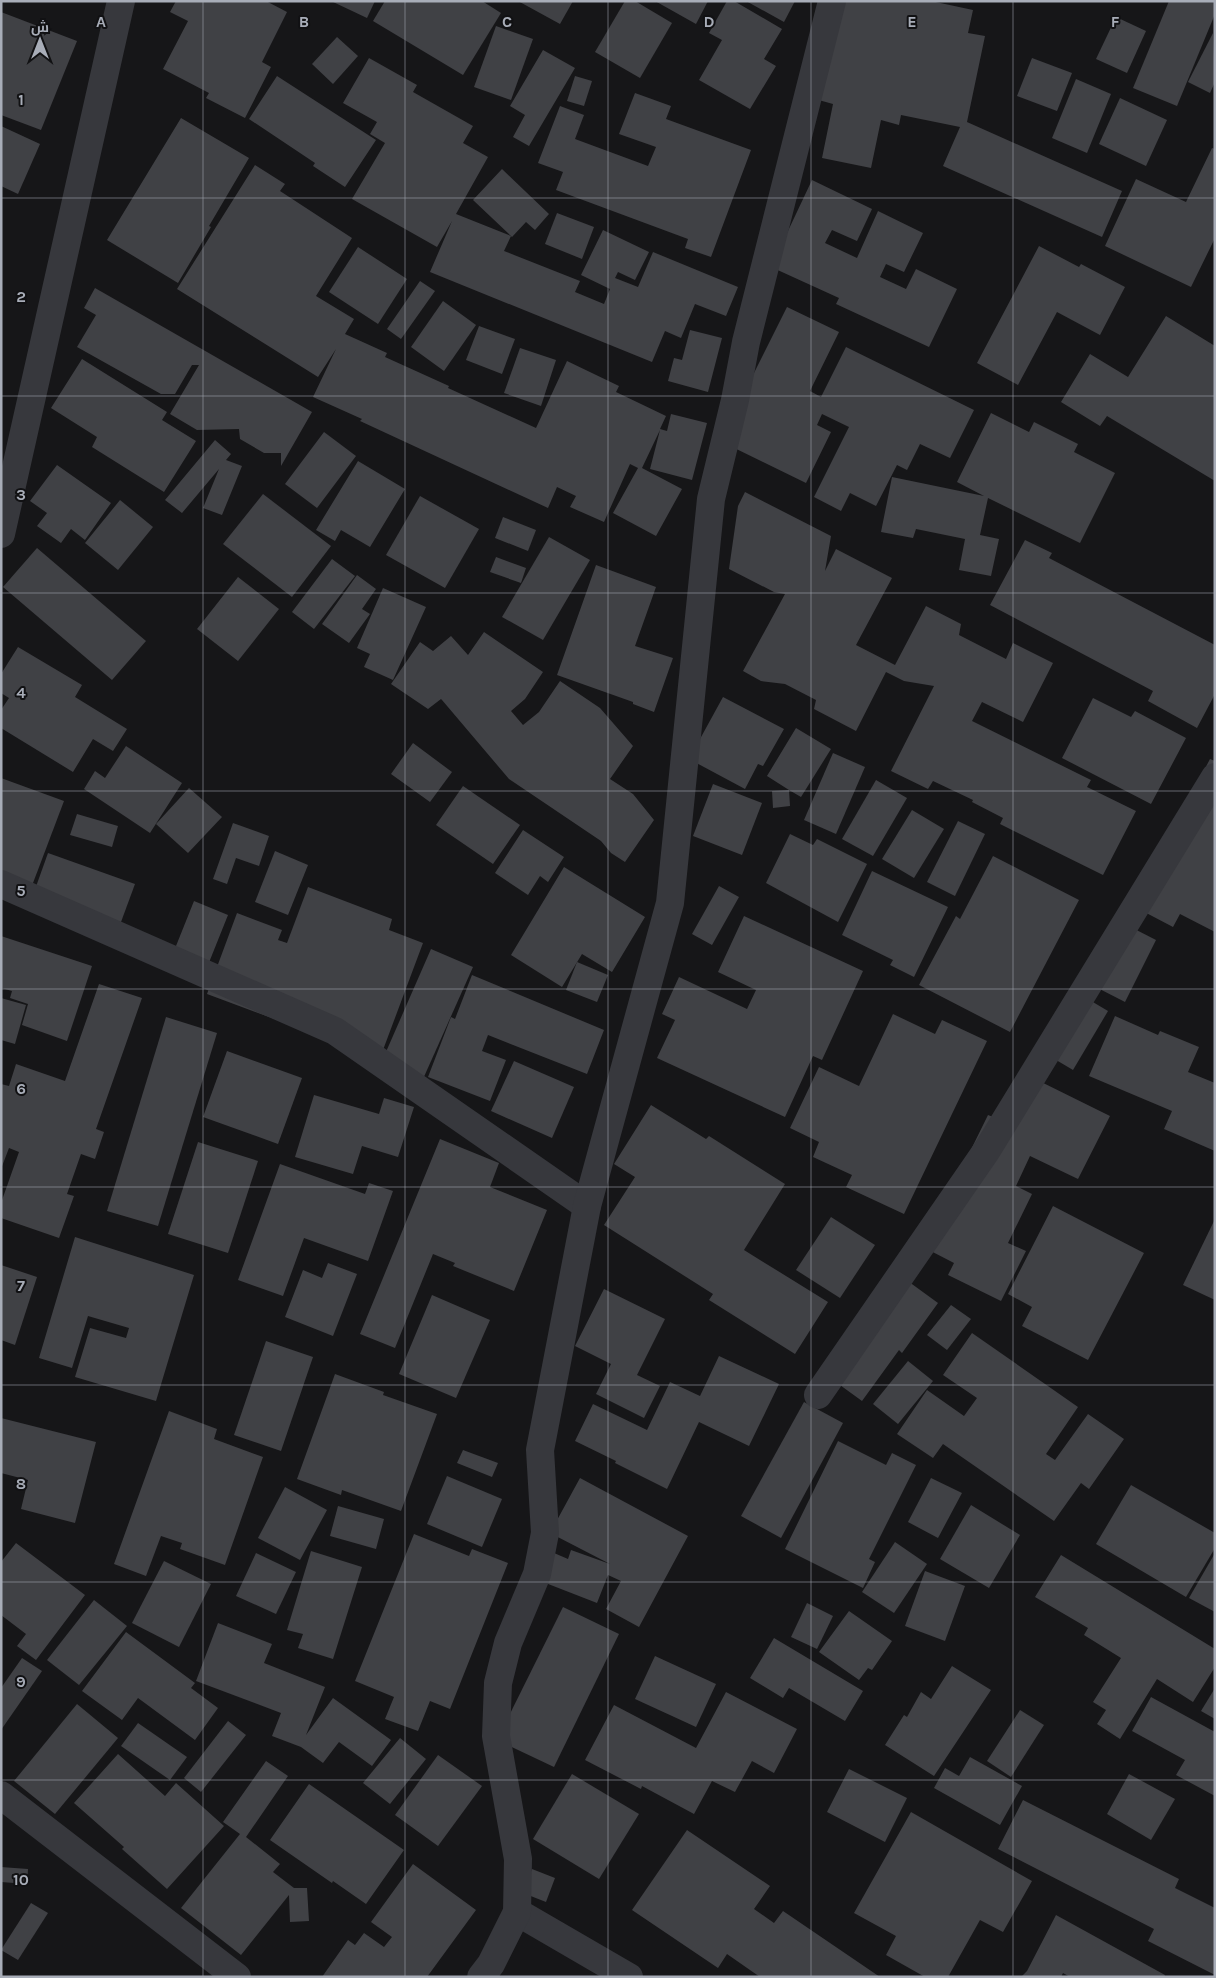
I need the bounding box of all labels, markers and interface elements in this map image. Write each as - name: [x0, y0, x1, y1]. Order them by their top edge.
- text: A: [96, 12, 106, 31]
- text: B: [299, 12, 309, 31]
- text: C: [502, 12, 512, 31]
- text: D: [704, 12, 715, 31]
- text: E: [907, 12, 917, 31]
- text: F: [1111, 12, 1120, 31]
- north arrow: [15, 15, 65, 65]
- text: ش: [31, 19, 49, 36]
- text: 1: [18, 90, 24, 109]
- text: 2: [16, 287, 26, 306]
- text: 3: [16, 485, 26, 504]
- text: 4: [16, 683, 26, 702]
- text: 5: [16, 881, 26, 900]
- text: 6: [16, 1079, 26, 1098]
- text: 7: [17, 1276, 25, 1295]
- text: 8: [16, 1474, 26, 1493]
- text: 9: [16, 1672, 26, 1691]
- text: 10: [13, 1870, 29, 1889]

